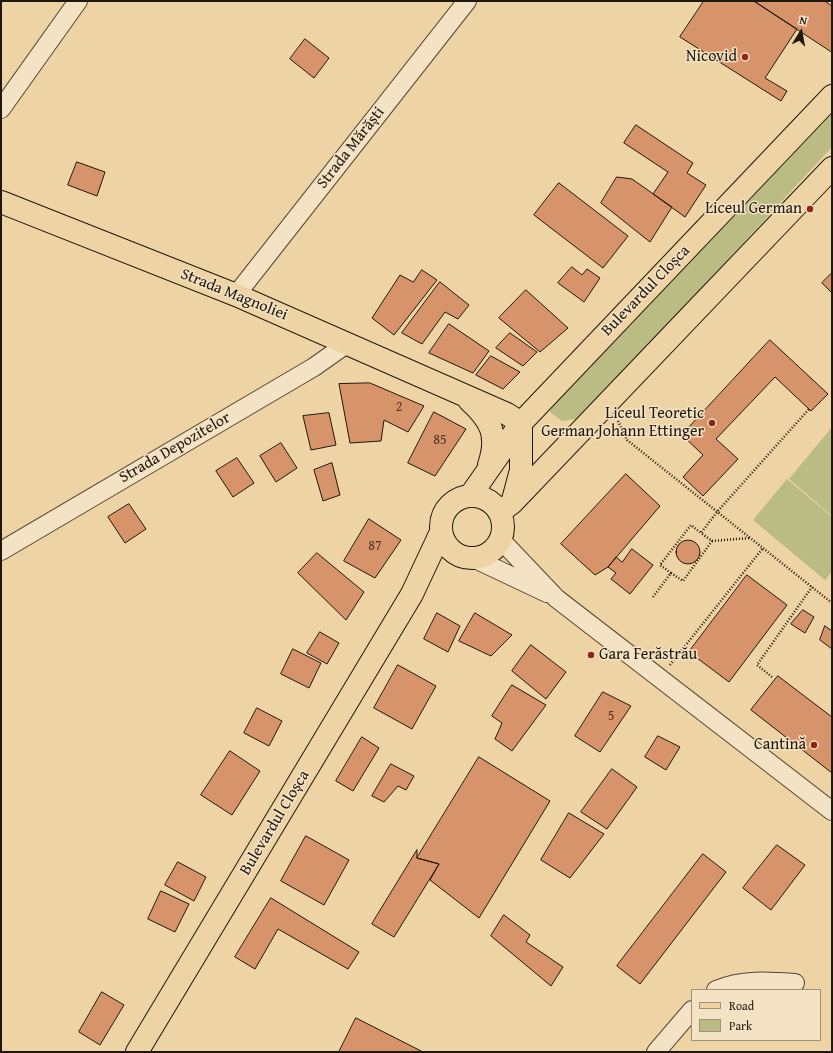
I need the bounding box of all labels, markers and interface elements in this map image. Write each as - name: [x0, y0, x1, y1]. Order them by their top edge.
- north arrow: [781, 12, 821, 52]
- text: N: [798, 12, 808, 29]
- place label: Nicovid: [686, 47, 737, 67]
- marker: Nicovid: [740, 52, 750, 62]
- street label: Strada Mărăști: [313, 103, 389, 193]
- place label: Liceul German: [705, 199, 802, 219]
- marker: Liceul German: [805, 204, 815, 214]
- street label: Bulevardul Cloșca: [598, 242, 694, 340]
- street label: Strada Magnoliei: [178, 265, 290, 325]
- house number: 2: [396, 399, 402, 415]
- place label: Liceul Teoretic German Johann Ettinger: [541, 404, 704, 442]
- street label: Strada Depozitelor: [116, 408, 234, 488]
- marker: Liceul Teoretic German Johann Ettinger: [707, 418, 717, 428]
- house number: 85: [433, 432, 447, 448]
- house number: 87: [368, 538, 382, 554]
- place label: Gara Ferăstrău: [599, 645, 697, 665]
- marker: Gara Ferăstrău: [586, 650, 596, 660]
- house number: 5: [608, 708, 614, 724]
- place label: Cantină: [754, 735, 806, 755]
- marker: Cantină: [809, 740, 819, 750]
- street label: Bulevardul Cloșca: [236, 767, 314, 879]
- legend: [691, 989, 821, 1041]
- text: Road: [729, 997, 754, 1014]
- text: Park: [729, 1017, 752, 1034]

